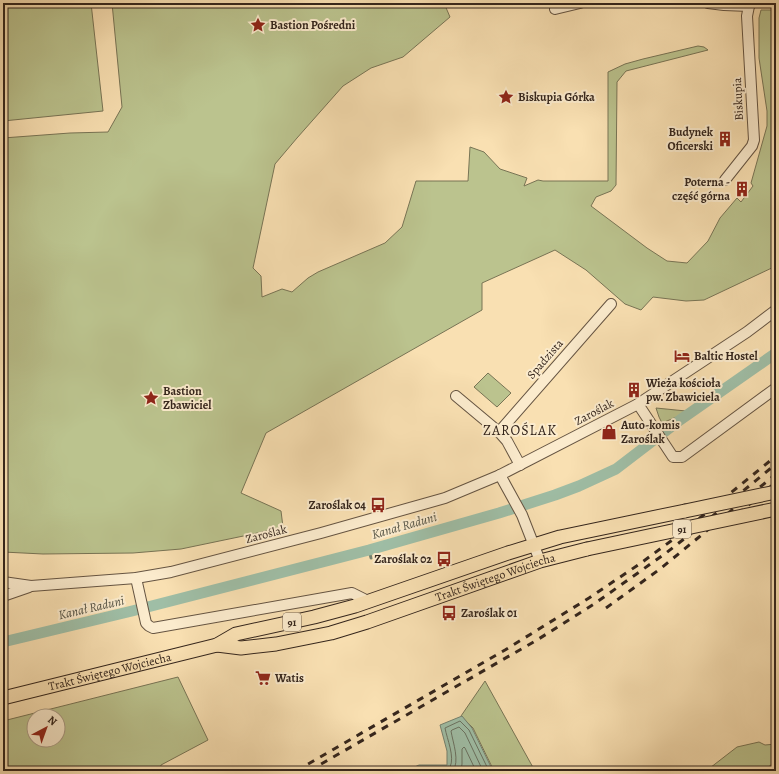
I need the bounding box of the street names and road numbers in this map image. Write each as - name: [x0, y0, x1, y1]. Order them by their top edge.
- street label: Biskupia: [729, 77, 747, 121]
- street label: Spadzista: [523, 335, 567, 382]
- street label: Zaroślak: [572, 395, 616, 429]
- road number: 91: [673, 520, 691, 538]
- street label: Zaroślak: [244, 521, 288, 547]
- street label: Trakt Świętego Wojciecha: [433, 549, 557, 605]
- road number: 91: [283, 613, 301, 631]
- street label: Trakt Świętego Wojciecha: [47, 649, 173, 694]

